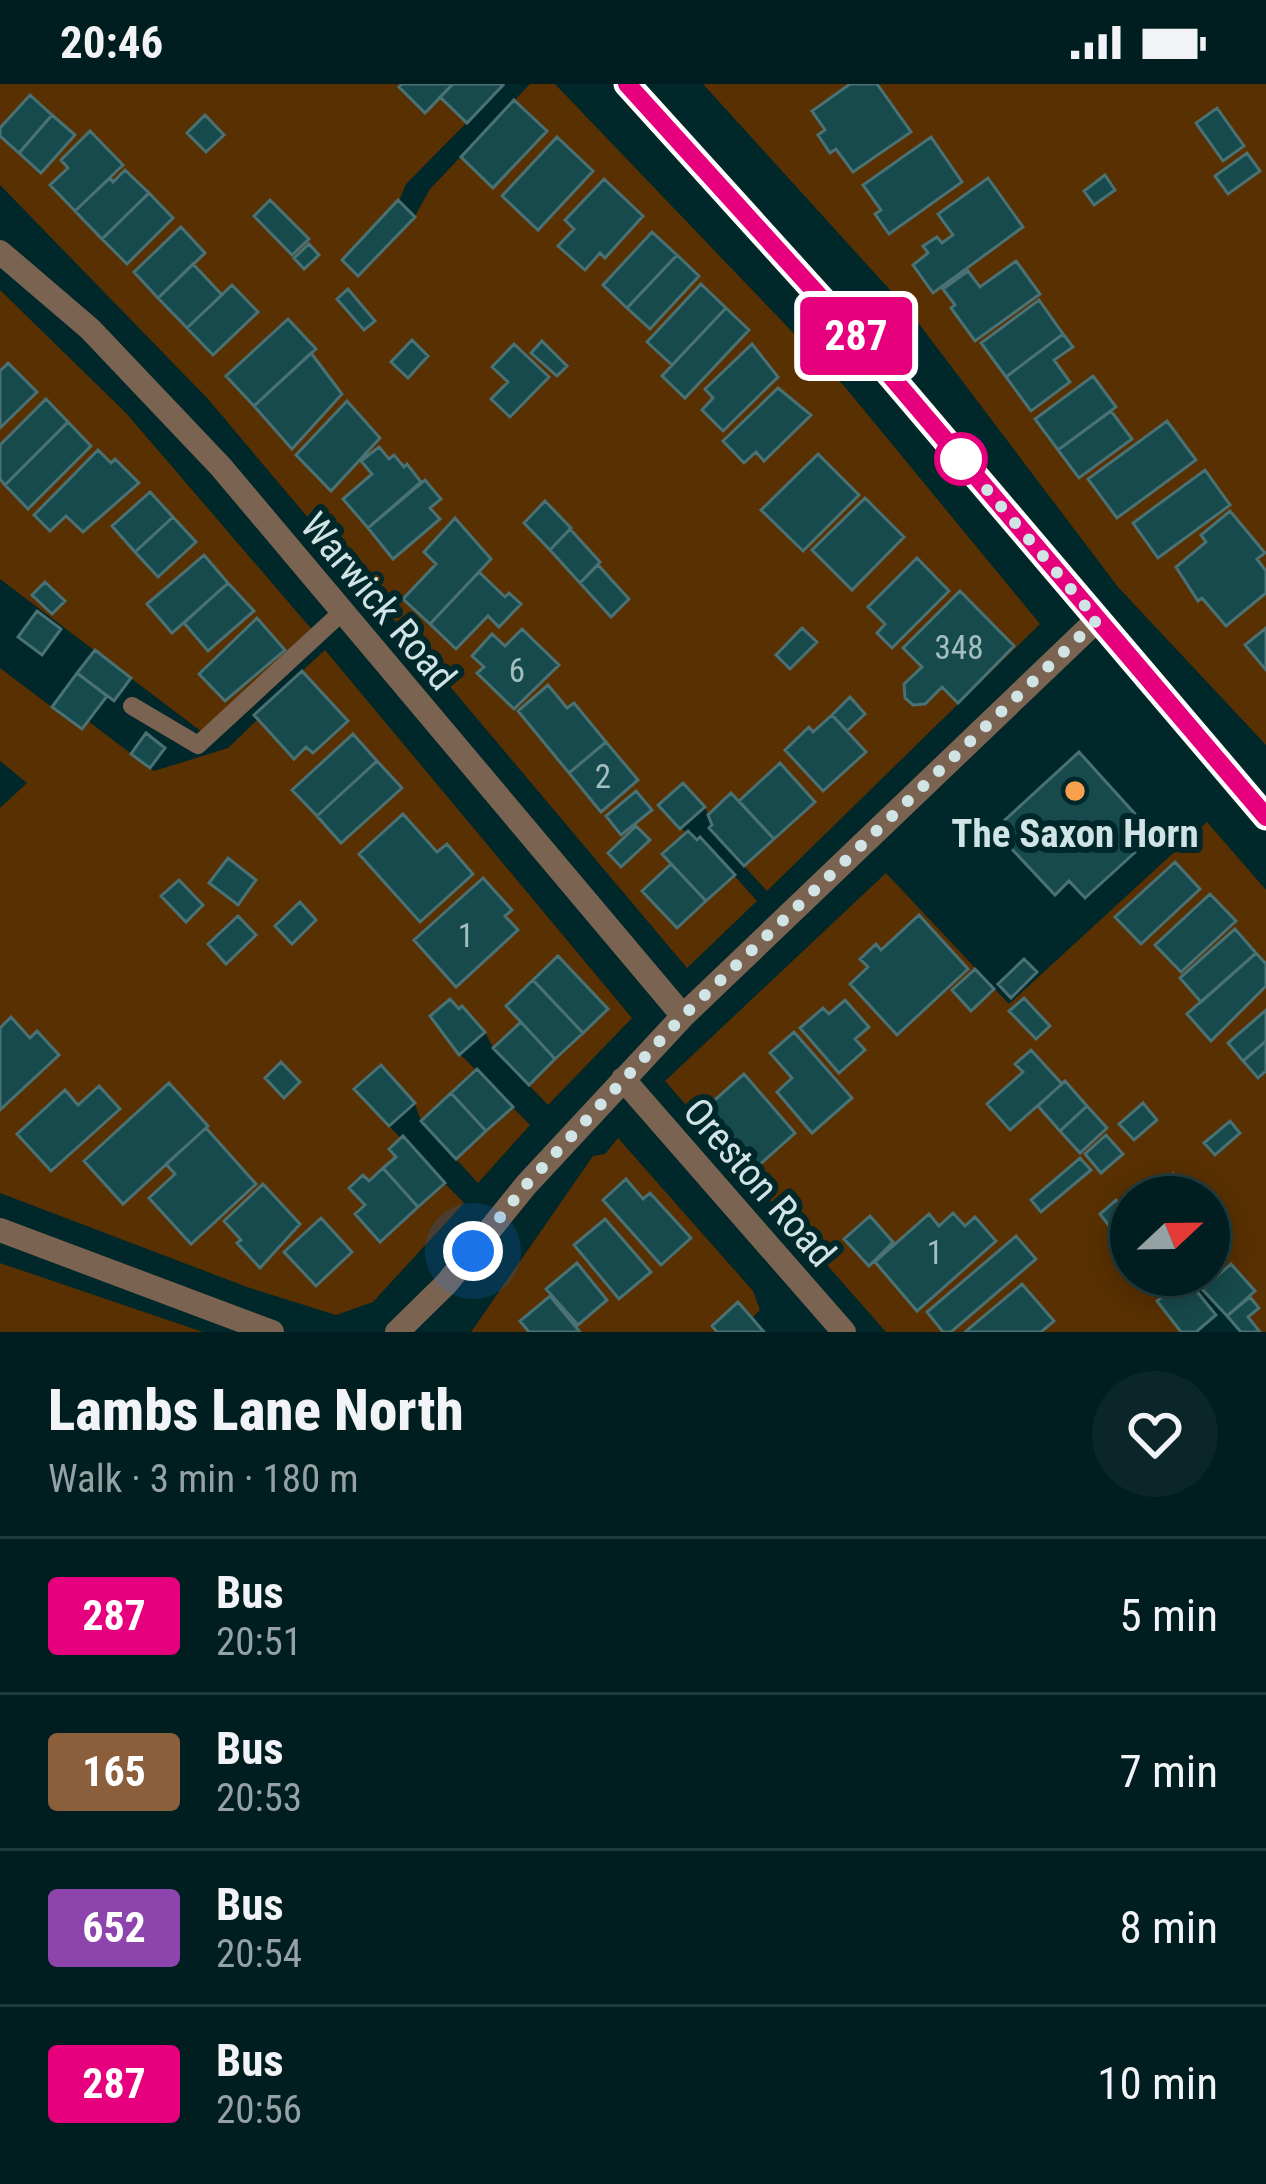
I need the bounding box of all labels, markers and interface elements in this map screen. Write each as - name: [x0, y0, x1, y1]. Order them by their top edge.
- text: 20:46: [60, 16, 163, 69]
- line badge: 287: [787, 297, 925, 375]
- text: 287: [824, 311, 888, 360]
- unlabelled marker: [936, 434, 986, 484]
- street label: Warwick Road: [291, 504, 466, 700]
- house number: 348: [935, 628, 983, 667]
- house number: 6: [509, 651, 525, 690]
- house number: 2: [595, 757, 611, 796]
- marker: The Saxon Horn: [1062, 778, 1088, 804]
- place label: The Saxon Horn: [951, 811, 1199, 857]
- house number: 1: [458, 916, 474, 955]
- street label: Oreston Road: [674, 1089, 845, 1276]
- north arrow: [1110, 1176, 1230, 1296]
- map controls: [1110, 1176, 1230, 1296]
- your location: [443, 1221, 503, 1281]
- house number: 1: [927, 1233, 943, 1272]
- button: heart: [1092, 1371, 1218, 1497]
- text: Lambs Lane North: [48, 1377, 464, 1444]
- text: Walk · 3 min · 180 m: [48, 1456, 359, 1502]
- text: Bus: [216, 1566, 284, 1619]
- text: 5 min: [1119, 1589, 1218, 1642]
- text: 287: [82, 1591, 146, 1640]
- text: 20:51: [216, 1619, 302, 1665]
- text: Bus: [216, 1722, 284, 1775]
- text: 7 min: [1119, 1745, 1218, 1798]
- text: 165: [82, 1747, 146, 1796]
- text: 20:53: [216, 1775, 302, 1821]
- text: Bus: [216, 1878, 284, 1931]
- text: 8 min: [1119, 1901, 1218, 1954]
- text: 652: [82, 1903, 146, 1952]
- text: 20:54: [216, 1931, 302, 1977]
- text: Bus: [216, 2034, 284, 2087]
- text: 10 min: [1097, 2057, 1218, 2110]
- text: 287: [82, 2059, 146, 2108]
- text: 20:56: [216, 2087, 302, 2133]

